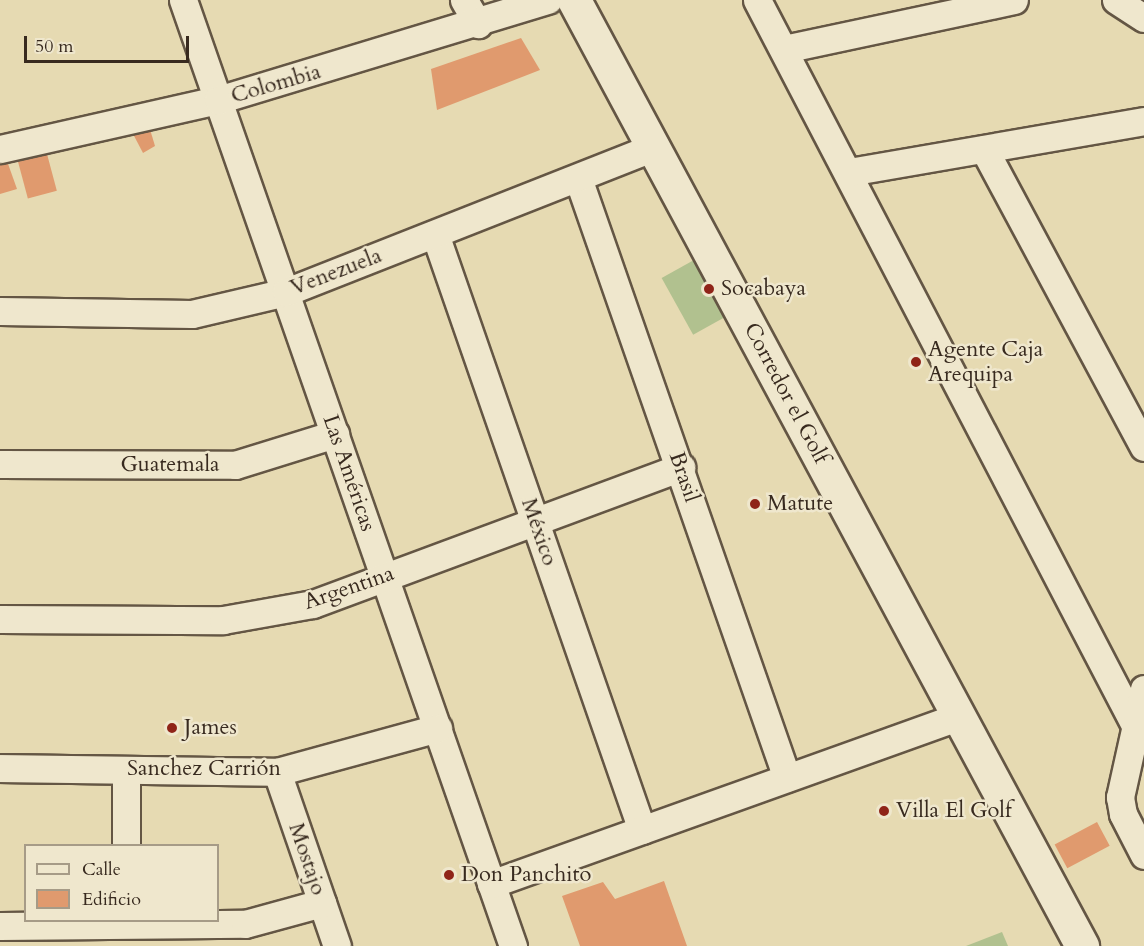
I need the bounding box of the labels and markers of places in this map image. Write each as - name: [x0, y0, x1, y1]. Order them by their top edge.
- place label: Socabaya: [721, 276, 806, 302]
- marker: Socabaya: [702, 282, 716, 296]
- place label: Agente Caja Arequipa: [928, 336, 1043, 388]
- marker: Agente Caja Arequipa: [909, 355, 923, 369]
- place label: Matute: [767, 491, 833, 517]
- marker: Matute: [748, 497, 762, 511]
- place label: James: [184, 715, 237, 741]
- marker: James: [165, 721, 179, 735]
- place label: Villa El Golf: [896, 798, 1012, 824]
- marker: Villa El Golf: [877, 804, 891, 818]
- place label: Don Panchito: [461, 862, 591, 888]
- marker: Don Panchito: [442, 868, 456, 882]

